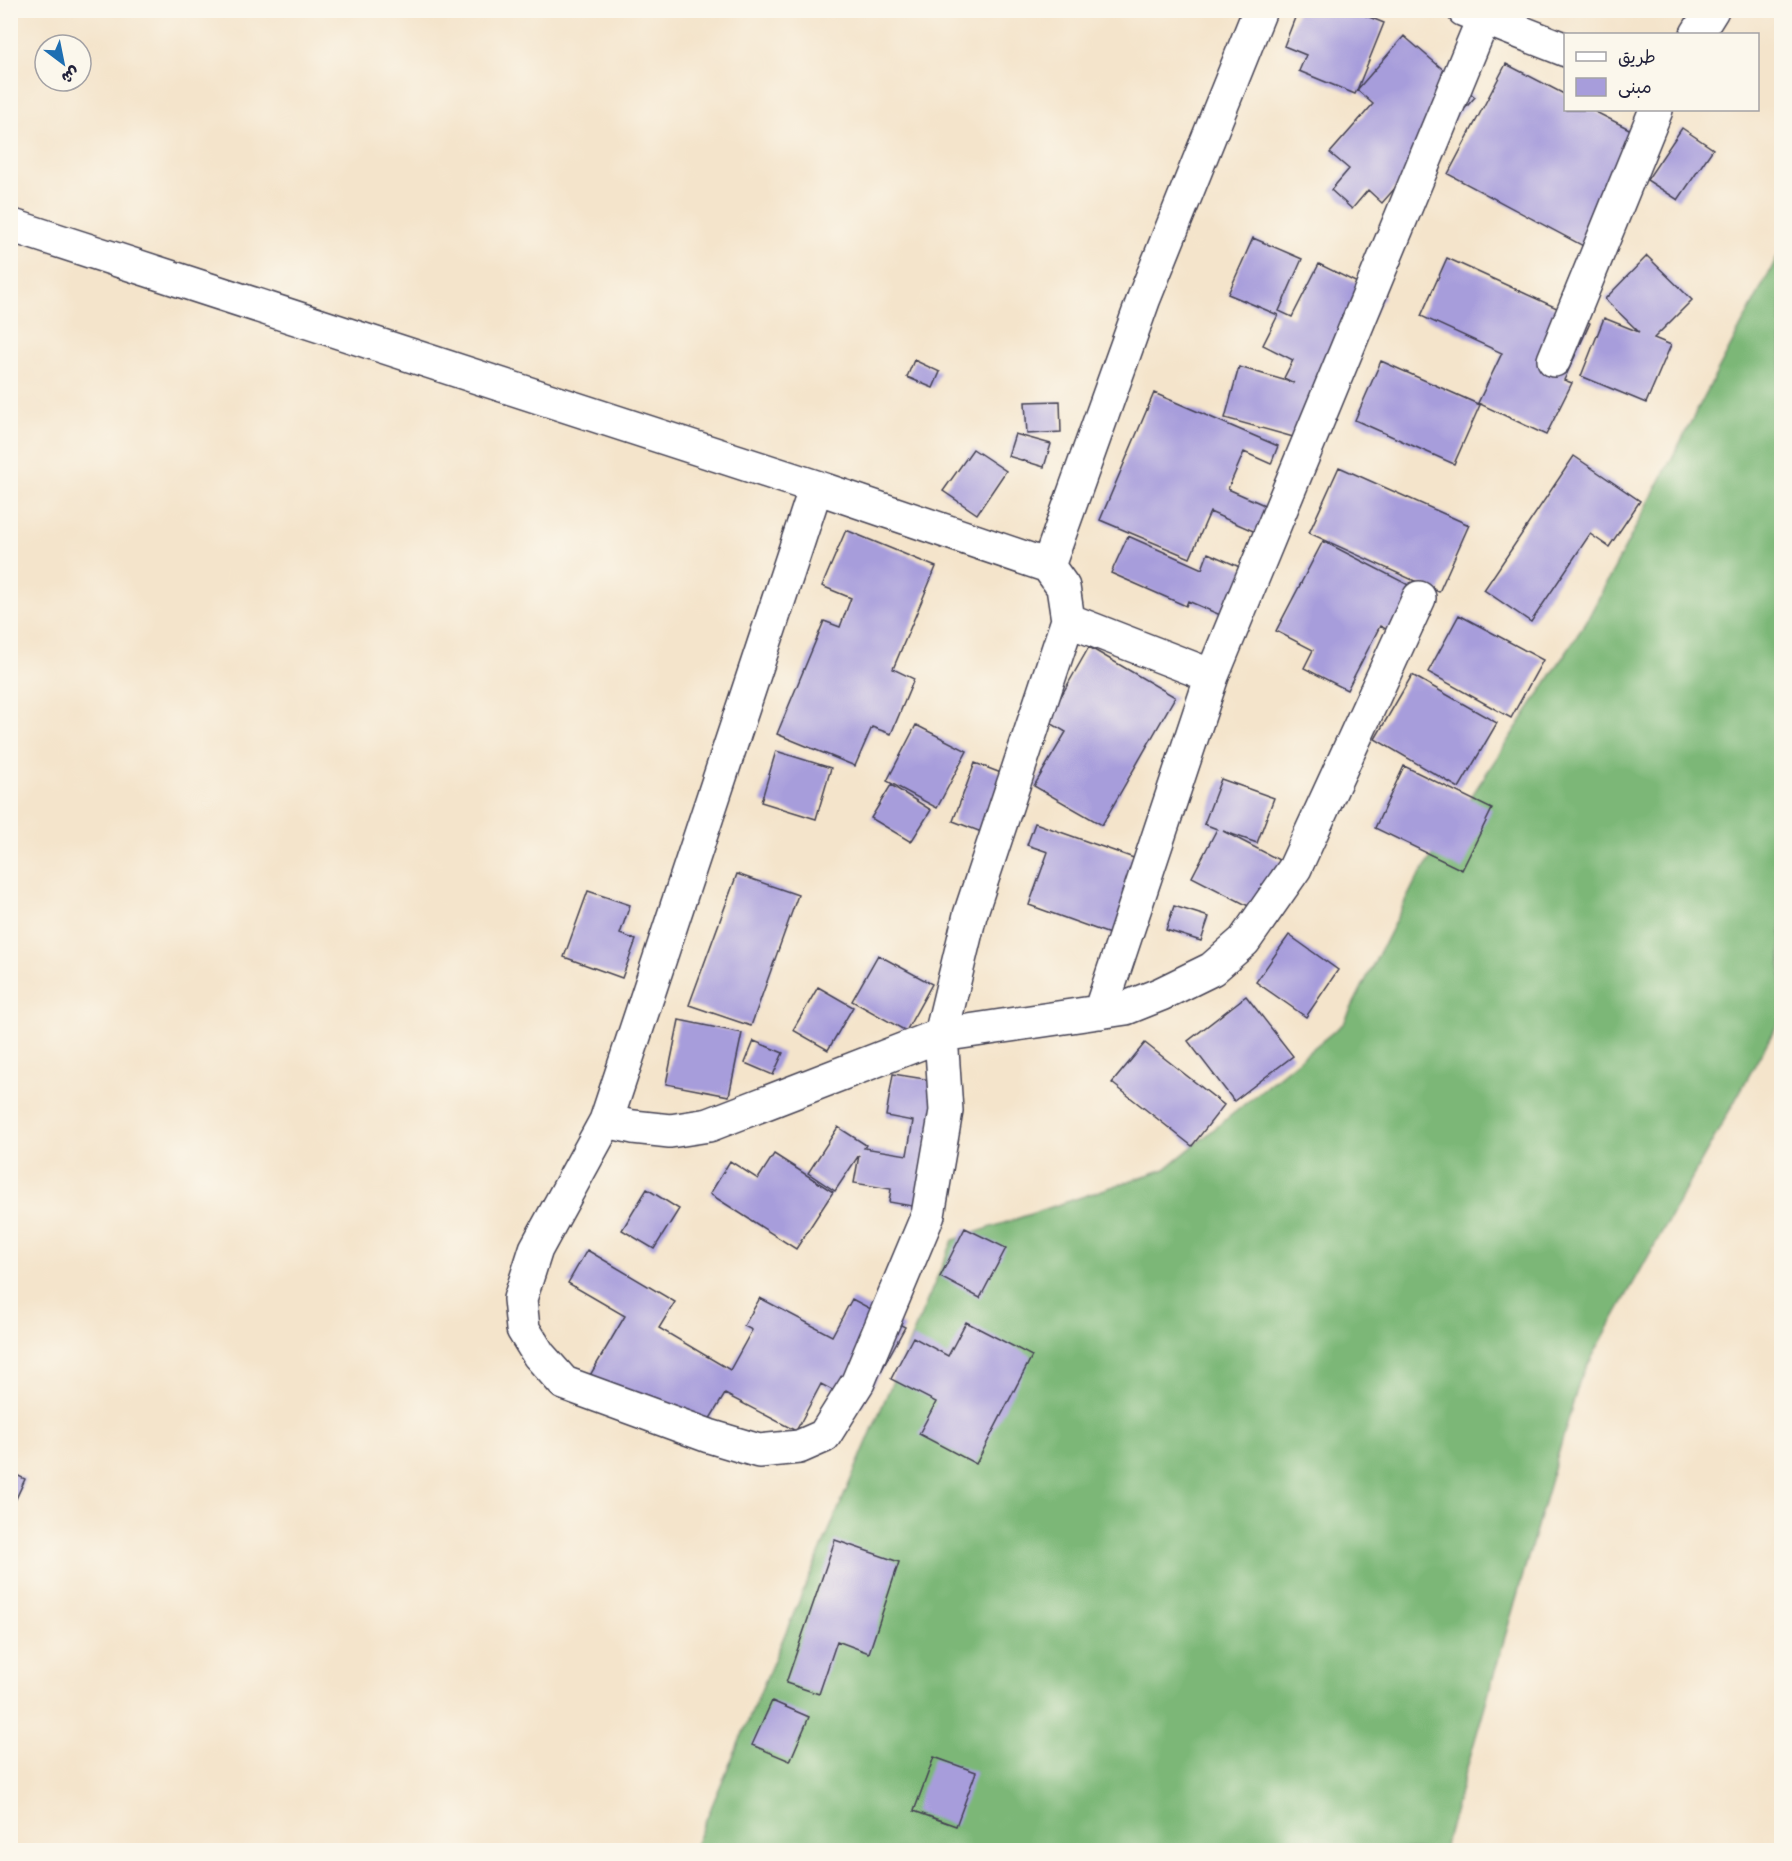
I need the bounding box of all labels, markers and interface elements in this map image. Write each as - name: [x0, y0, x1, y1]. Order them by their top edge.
- north arrow: [33, 33, 93, 93]
- legend: [1564, 33, 1759, 111]
- text: طريق: [1618, 47, 1656, 72]
- text: ش: [56, 59, 83, 88]
- text: مبنى: [1618, 77, 1652, 102]

